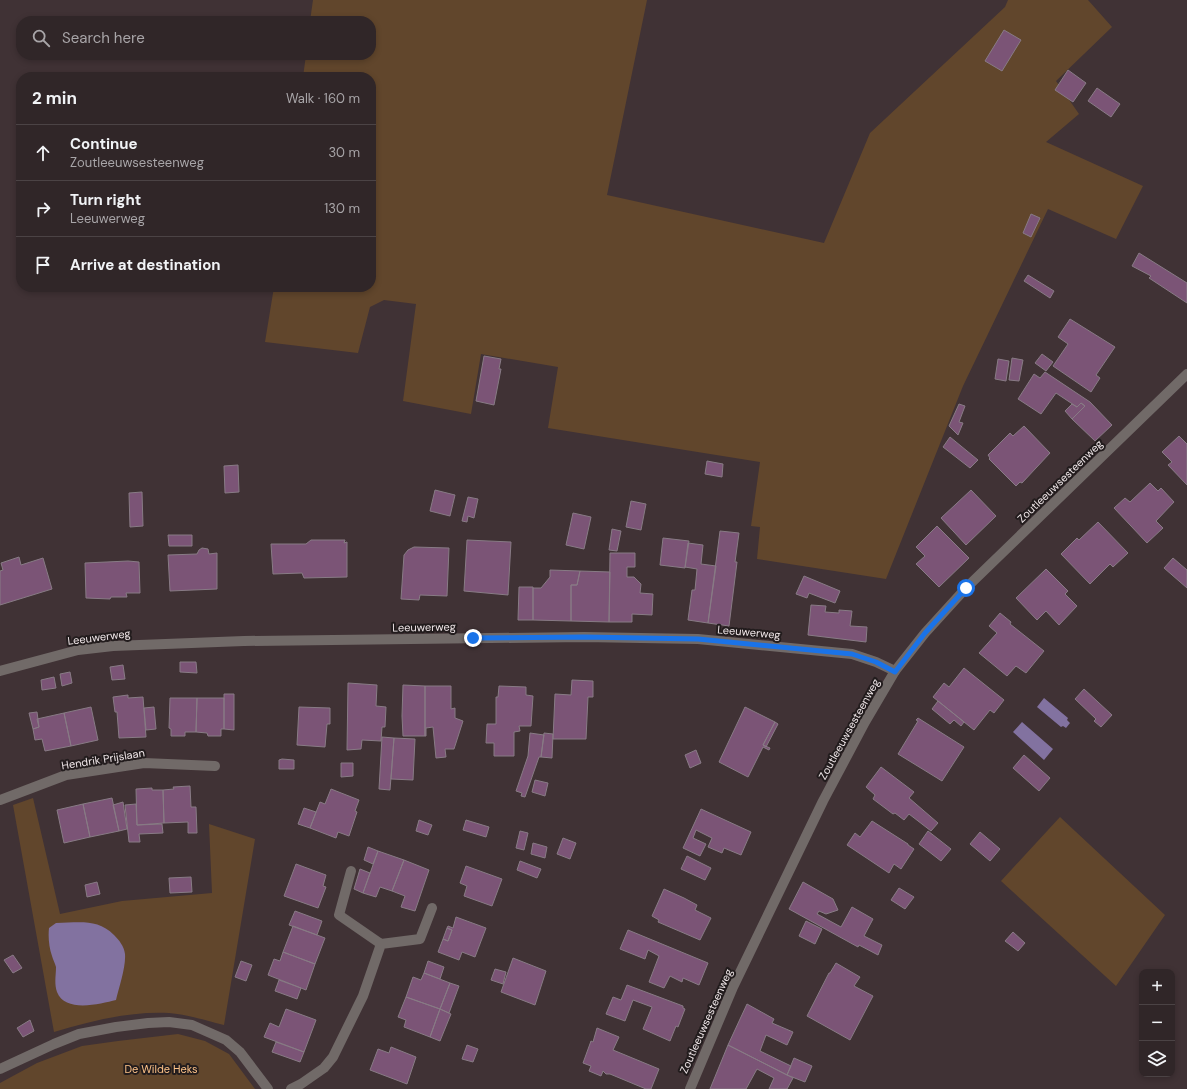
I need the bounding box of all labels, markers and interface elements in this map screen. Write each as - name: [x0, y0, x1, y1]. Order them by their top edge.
- search box: [16, 16, 376, 60]
- icon: search: [30, 27, 52, 49]
- text: Search here: [62, 28, 145, 48]
- text: 2 min: [32, 87, 77, 109]
- text: Walk · 160 m: [286, 90, 360, 107]
- text: Continue: [70, 134, 138, 154]
- icon: ahead: [32, 142, 54, 164]
- text: 30 m: [328, 144, 360, 161]
- text: Zoutleeuwsesteenweg: [70, 154, 204, 171]
- text: Turn right: [70, 190, 141, 210]
- icon: right: [32, 198, 54, 220]
- text: 130 m: [324, 200, 360, 217]
- text: Leeuwerweg: [70, 210, 145, 227]
- icon: arrive: [32, 254, 54, 276]
- text: Arrive at destination: [70, 255, 221, 275]
- street label: Zoutleeuwsesteenweg: [1014, 437, 1106, 525]
- route start: [957, 579, 975, 597]
- street label: Leeuwerweg: [392, 619, 456, 635]
- street label: Leeuwerweg: [717, 622, 781, 642]
- street label: Leeuwerweg: [67, 626, 131, 648]
- route end: [464, 629, 482, 647]
- street label: Zoutleeuwsesteenweg: [815, 676, 883, 782]
- street label: Hendrik Prijslaan: [60, 746, 146, 772]
- street label: Zoutleeuwsesteenweg: [677, 966, 735, 1076]
- map controls: [1139, 969, 1175, 1077]
- button: +: [1139, 969, 1175, 1005]
- button: −: [1139, 1005, 1175, 1041]
- button: layers: [1139, 1041, 1175, 1077]
- park label: De Wilde Heks: [124, 1062, 198, 1076]

